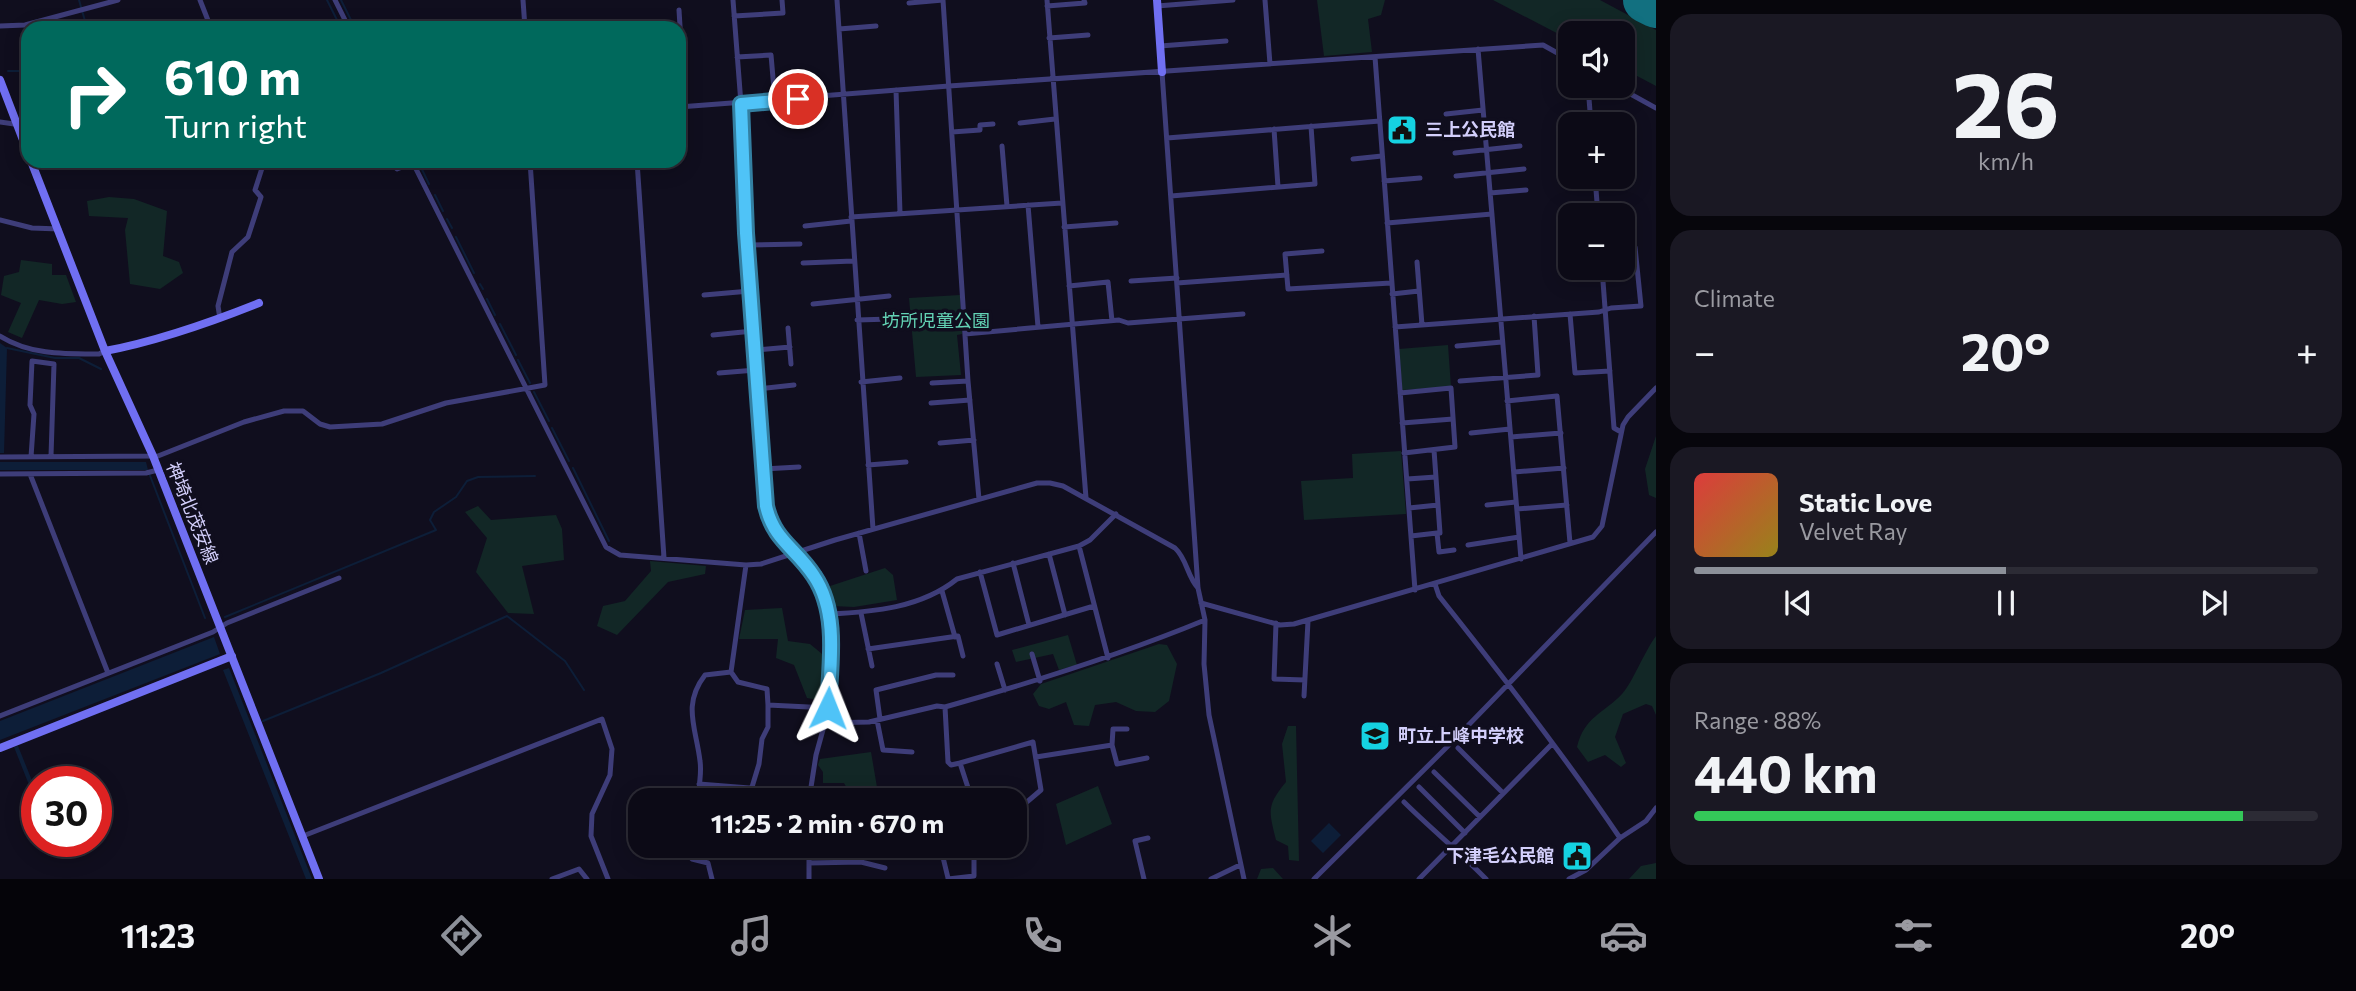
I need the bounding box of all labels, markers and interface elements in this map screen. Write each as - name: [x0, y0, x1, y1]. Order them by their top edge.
- map controls: [1558, 21, 1635, 280]
- button: sound: [1558, 21, 1635, 98]
- text: 610 m: [164, 45, 301, 105]
- text: 26: [1952, 45, 2060, 157]
- icon: right: [49, 49, 140, 140]
- pin: [768, 69, 828, 129]
- icon: arrive: [779, 80, 817, 118]
- text: Turn right: [164, 105, 307, 145]
- button: +: [1558, 112, 1635, 189]
- public building icon: 三上公民館: [1385, 113, 1419, 147]
- place label: 三上公民館: [1425, 118, 1515, 140]
- text: km/h: [1978, 147, 2034, 175]
- button: −: [1558, 203, 1635, 280]
- text: Climate: [1694, 284, 1775, 312]
- park label: 坊所児童公園: [882, 309, 990, 331]
- text: 20°: [1961, 318, 2051, 382]
- text: −: [1694, 327, 1716, 374]
- text: +: [2296, 327, 2318, 374]
- street label: 神埼北茂安線: [162, 458, 223, 567]
- text: Static Love: [1799, 486, 1932, 517]
- text: Velvet Ray: [1799, 517, 1907, 545]
- icon: previous: [1779, 584, 1817, 622]
- icon: pause: [1987, 584, 2025, 622]
- icon: next: [2195, 584, 2233, 622]
- position arrow: [791, 671, 865, 745]
- text: Range · 88%: [1694, 706, 1821, 734]
- school or university icon: 町立上峰中学校: [1358, 719, 1392, 753]
- place label: 町立上峰中学校: [1398, 724, 1524, 746]
- text: 440 km: [1694, 740, 1878, 804]
- speed limit sign: 30: [21, 766, 112, 857]
- text: 11:25 · 2 min · 670 m: [711, 807, 944, 838]
- public building icon: 下津毛公民館: [1560, 839, 1594, 873]
- place label: 下津毛公民館: [1446, 844, 1554, 866]
- icon: directions: [437, 911, 486, 960]
- icon: music: [727, 911, 776, 960]
- icon: phone: [1018, 911, 1067, 960]
- icon: climate: [1308, 911, 1357, 960]
- icon: car: [1599, 911, 1648, 960]
- icon: filters: [1889, 911, 1938, 960]
- text: 11:23: [121, 915, 195, 955]
- text: 20°: [2180, 915, 2235, 955]

